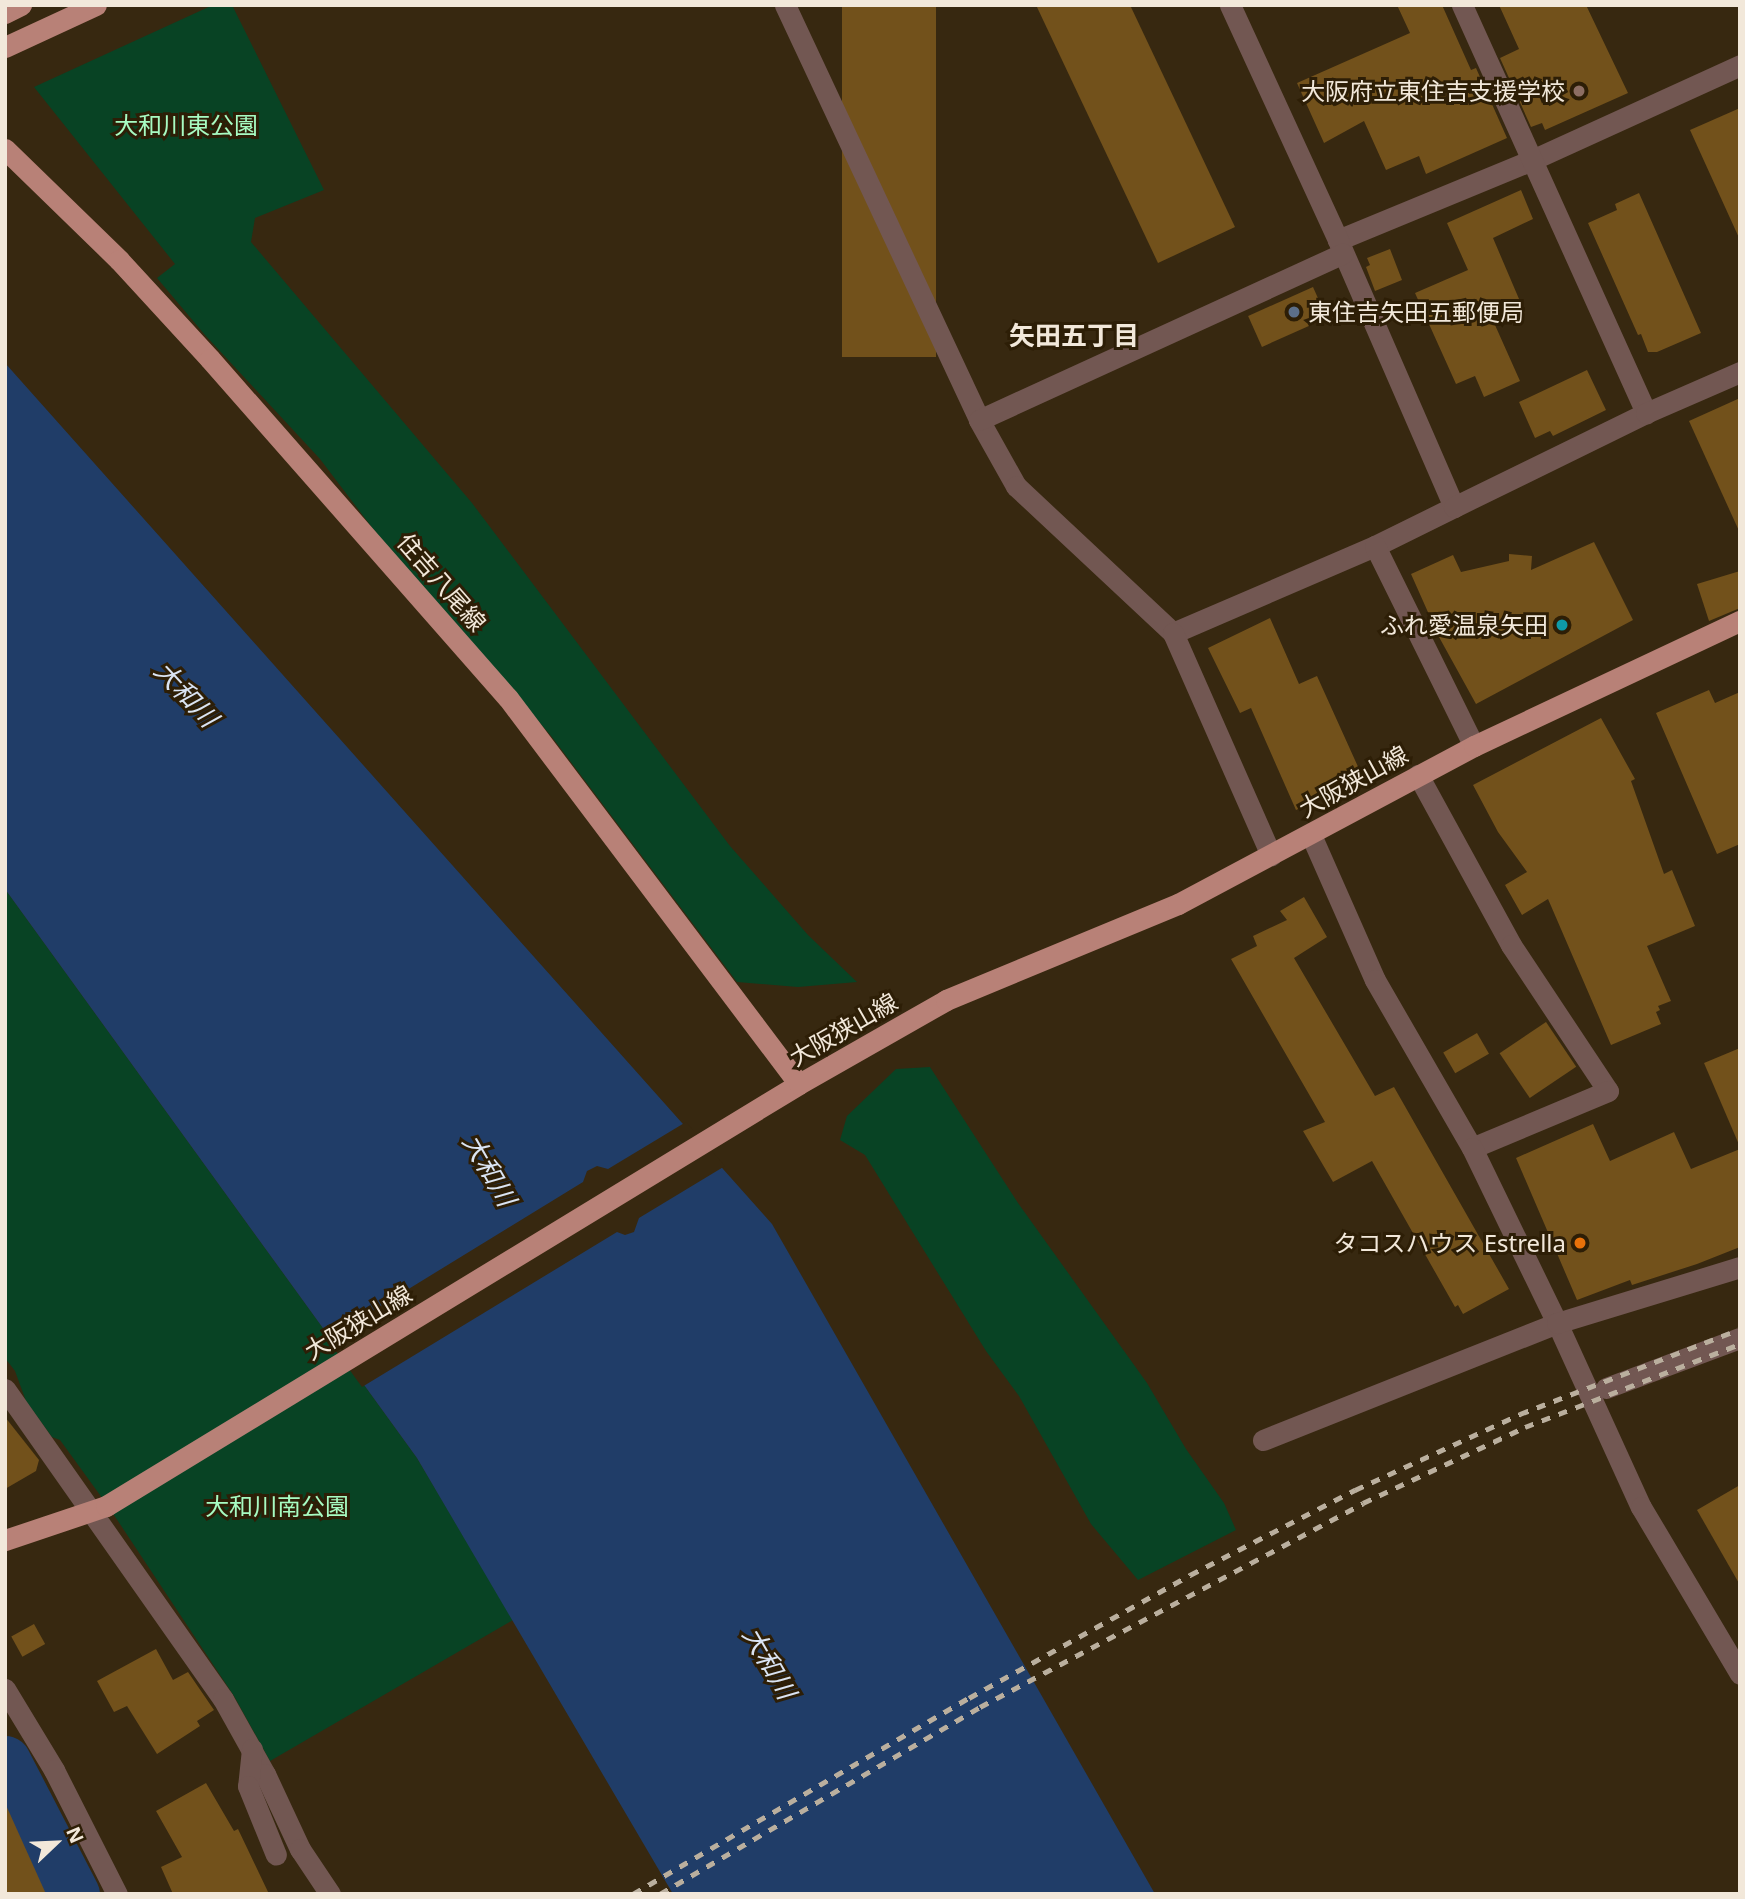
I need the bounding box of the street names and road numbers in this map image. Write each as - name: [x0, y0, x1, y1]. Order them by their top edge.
- street label: 住吉八尾線: [392, 527, 492, 637]
- street label: 大阪狭山線: [1294, 739, 1412, 823]
- street label: 大阪狭山線: [784, 987, 902, 1071]
- street label: 大阪狭山線: [299, 1279, 417, 1365]

